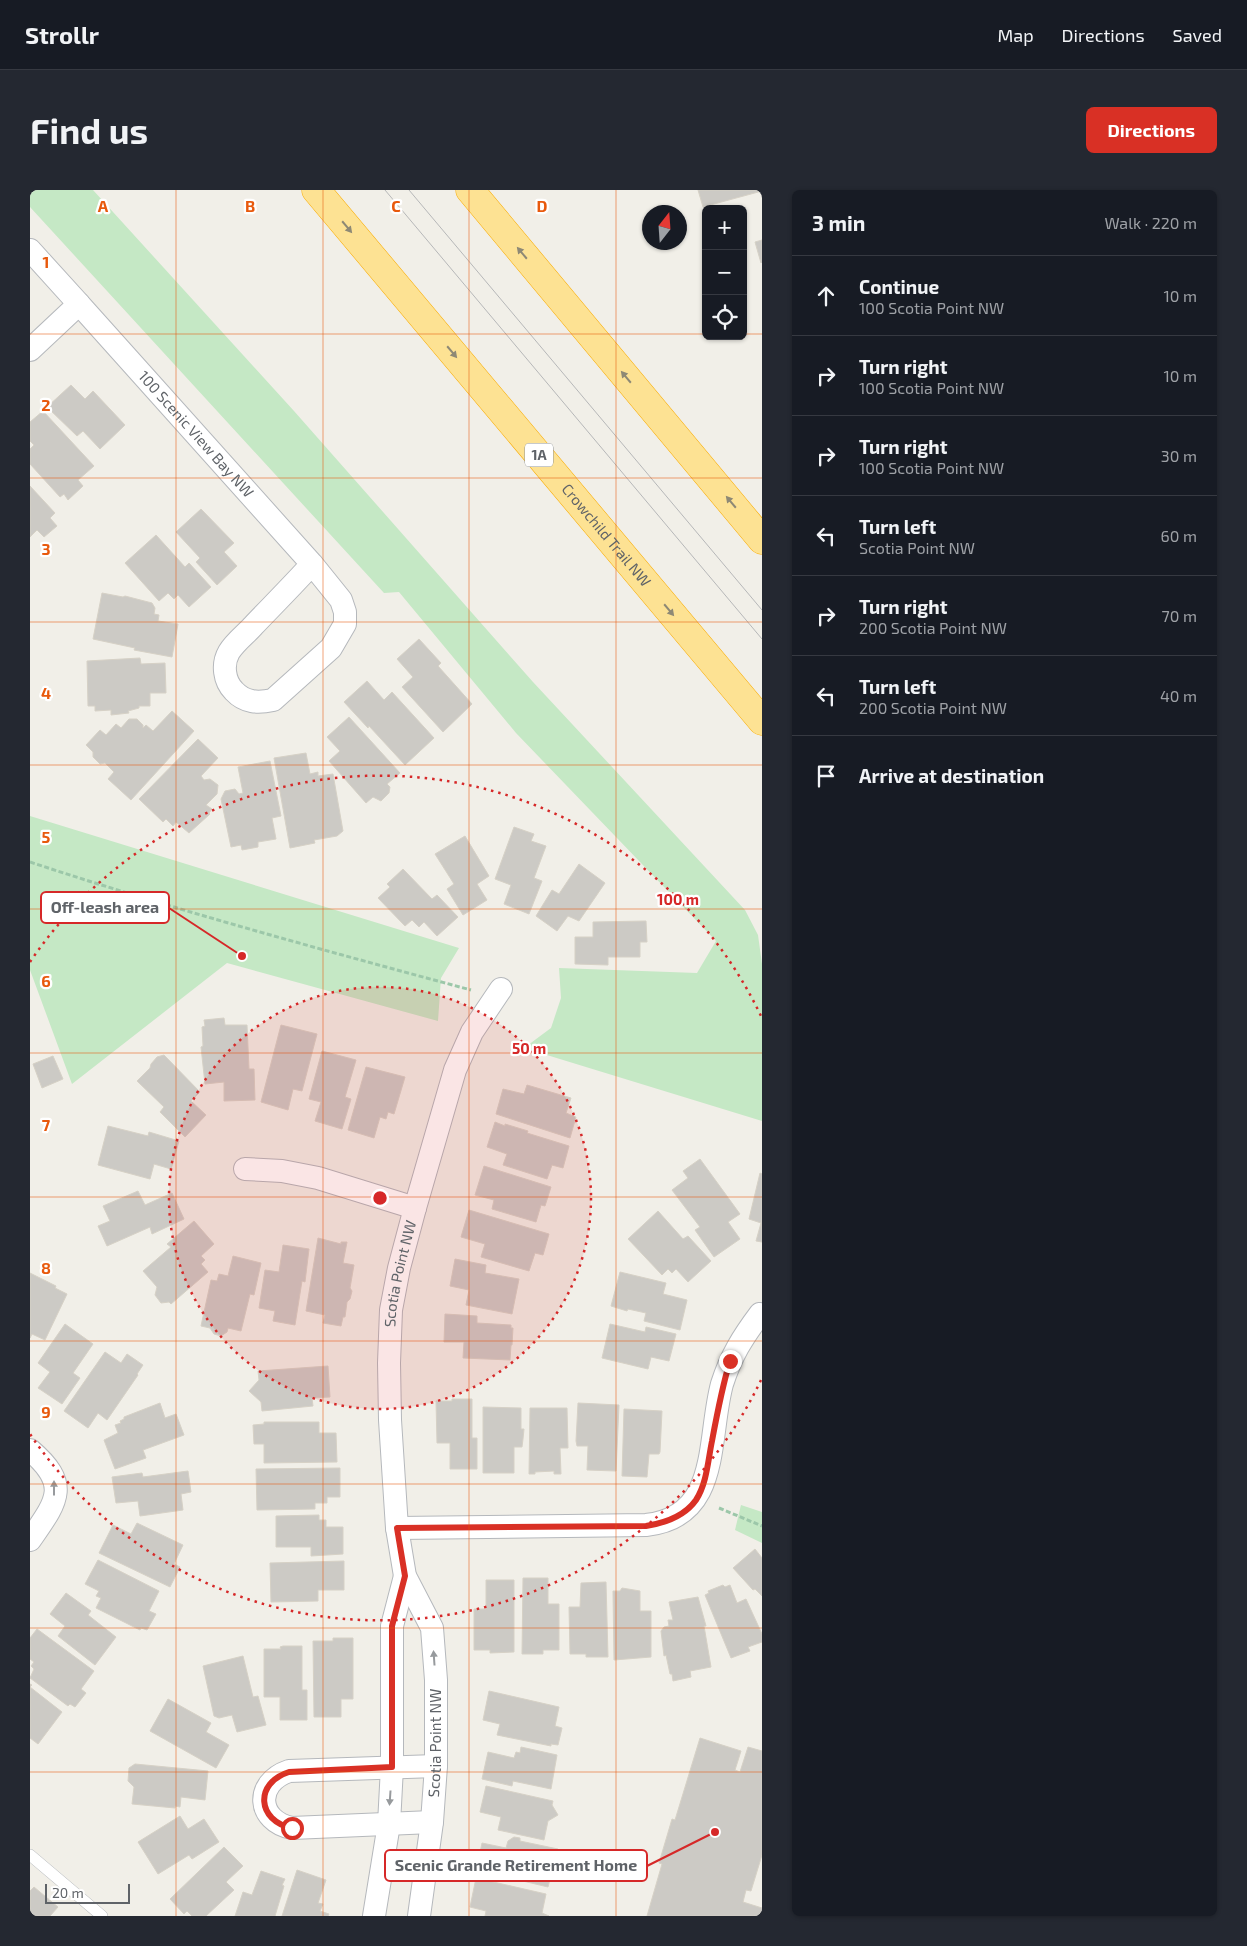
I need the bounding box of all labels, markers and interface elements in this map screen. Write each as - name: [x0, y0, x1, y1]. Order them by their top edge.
- text: Strollr: [25, 20, 99, 49]
- text: Map: [997, 24, 1034, 46]
- text: Directions: [1062, 24, 1145, 46]
- text: Saved: [1173, 24, 1222, 46]
- button: Directions: [1086, 107, 1217, 153]
- text: Find us: [30, 109, 148, 151]
- text: A: [98, 196, 109, 215]
- text: B: [245, 196, 255, 215]
- text: C: [391, 196, 401, 215]
- text: D: [537, 196, 548, 215]
- north arrow: [642, 205, 687, 250]
- map controls: [702, 205, 747, 340]
- button: +: [702, 205, 747, 250]
- text: 3 min: [812, 210, 865, 235]
- text: Walk · 220 m: [1104, 213, 1197, 232]
- one-way arrow: [342, 221, 353, 234]
- one-way arrow: [517, 247, 528, 260]
- button: −: [702, 250, 747, 295]
- text: 1: [43, 252, 49, 271]
- text: Continue: [859, 275, 939, 298]
- icon: ahead: [812, 282, 840, 310]
- text: 10 m: [1163, 286, 1197, 305]
- button: locate: [702, 295, 747, 340]
- text: 100 Scotia Point NW: [859, 298, 1004, 317]
- one-way arrow: [446, 345, 458, 357]
- text: Turn right: [859, 355, 947, 378]
- icon: right: [812, 362, 840, 390]
- text: 10 m: [1163, 366, 1197, 385]
- street label: 100 Scenic View Bay NW: [135, 367, 258, 501]
- one-way arrow: [621, 371, 632, 384]
- text: 100 Scotia Point NW: [859, 378, 1004, 397]
- text: 2: [41, 395, 51, 414]
- text: Turn right: [859, 435, 947, 458]
- icon: right: [812, 442, 840, 470]
- road number: 1A: [525, 444, 553, 466]
- text: 30 m: [1161, 446, 1197, 465]
- text: 100 Scotia Point NW: [859, 458, 1004, 477]
- street label: Crowchild Trail NW: [559, 480, 655, 590]
- one-way arrow: [725, 496, 736, 509]
- text: Turn left: [859, 515, 936, 538]
- icon: left: [812, 522, 840, 550]
- text: 60 m: [1161, 526, 1197, 545]
- text: Scotia Point NW: [859, 538, 975, 557]
- text: 3: [41, 539, 51, 558]
- text: Turn right: [859, 595, 947, 618]
- icon: right: [812, 602, 840, 630]
- one-way arrow: [663, 604, 674, 616]
- text: 70 m: [1162, 606, 1197, 625]
- text: 200 Scotia Point NW: [859, 618, 1007, 637]
- text: Turn left: [859, 675, 936, 698]
- icon: left: [812, 682, 840, 710]
- text: 4: [41, 683, 51, 702]
- text: 40 m: [1160, 686, 1197, 705]
- text: 200 Scotia Point NW: [859, 698, 1007, 717]
- icon: arrive: [812, 762, 840, 790]
- text: Arrive at destination: [859, 764, 1044, 787]
- text: 5: [42, 827, 51, 846]
- text: 100 m: [657, 890, 699, 908]
- callout: Off-leash area: [41, 892, 169, 923]
- text: Off-leash area: [51, 897, 159, 916]
- text: 6: [41, 971, 51, 990]
- text: 50 m: [512, 1039, 546, 1057]
- text: 7: [42, 1115, 51, 1134]
- centre of rings: [371, 1189, 389, 1207]
- street label: Scotia Point NW: [380, 1218, 419, 1327]
- text: 8: [41, 1258, 51, 1277]
- route end: [719, 1350, 742, 1373]
- text: 9: [41, 1402, 51, 1421]
- one-way arrow: [50, 1479, 58, 1495]
- one-way arrow: [430, 1650, 438, 1666]
- street label: Scotia Point NW: [424, 1689, 444, 1798]
- one-way arrow: [386, 1790, 394, 1806]
- route start: [281, 1817, 304, 1840]
- callout: Scenic Grande Retirement Home: [385, 1850, 647, 1881]
- text: Scenic Grande Retirement Home: [395, 1855, 637, 1874]
- scale bar: [45, 1881, 130, 1904]
- text: 20 m: [52, 1884, 84, 1901]

